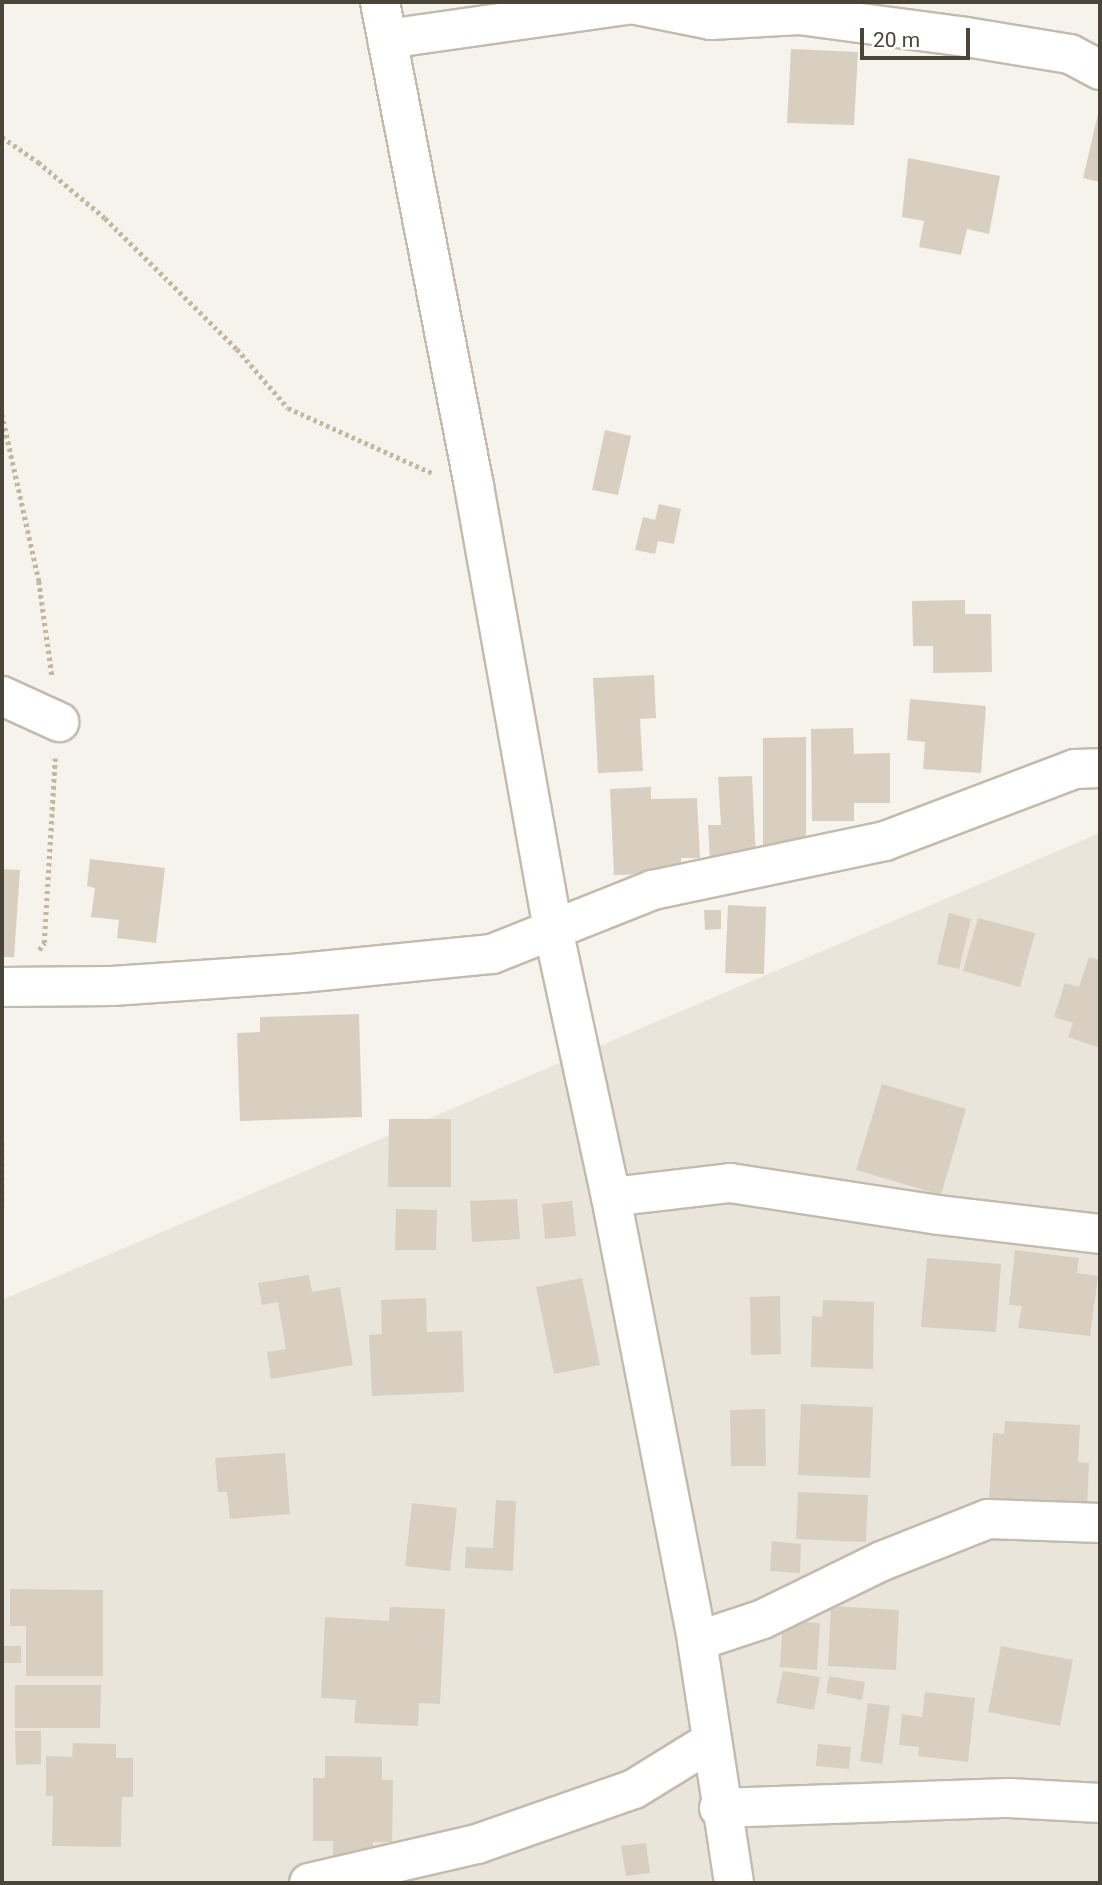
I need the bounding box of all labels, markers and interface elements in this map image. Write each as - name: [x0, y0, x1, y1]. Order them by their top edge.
- scale bar: [864, 14, 974, 58]
- text: 20 m: [873, 28, 920, 52]

